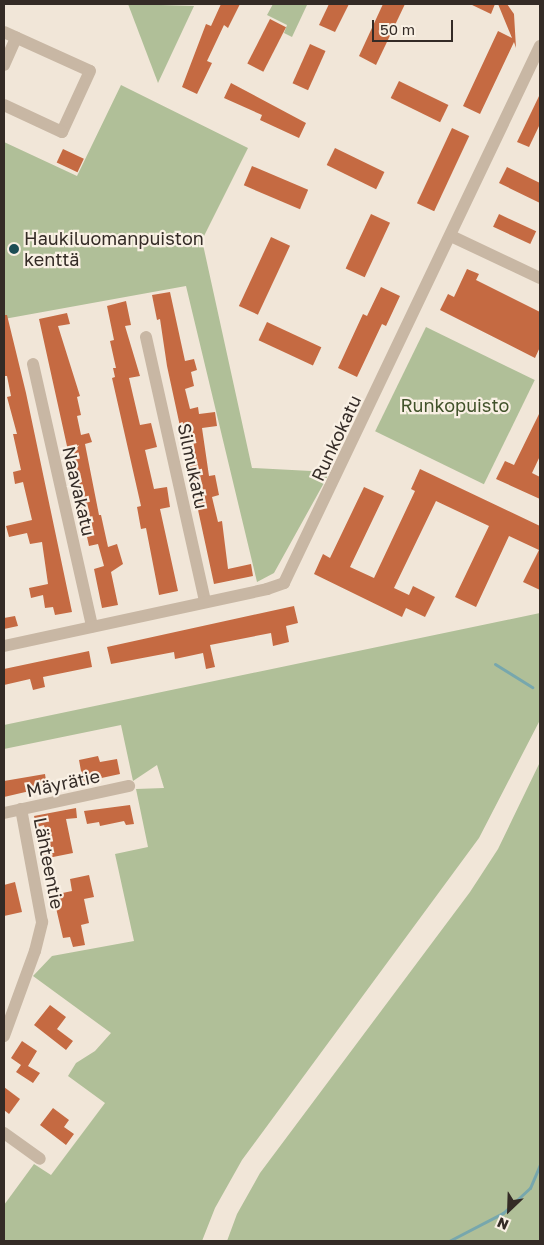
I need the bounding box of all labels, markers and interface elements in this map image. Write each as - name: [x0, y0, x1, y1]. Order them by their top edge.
- scale bar: [374, 10, 455, 42]
- text: 50 m: [380, 20, 415, 38]
- place label: Haukiluomanpuiston kenttä: [24, 228, 204, 270]
- marker: Haukiluomanpuiston kenttä: [8, 243, 20, 255]
- street label: Runkokatu: [307, 392, 365, 484]
- park label: Runkopuisto: [401, 394, 509, 416]
- street label: Silmukatu: [173, 421, 213, 511]
- street label: Naavakatu: [58, 444, 100, 538]
- street label: Mäyrätie: [24, 765, 102, 801]
- street label: Lähteentie: [30, 815, 68, 911]
- north arrow: [484, 1185, 534, 1235]
- text: N: [494, 1214, 511, 1234]

